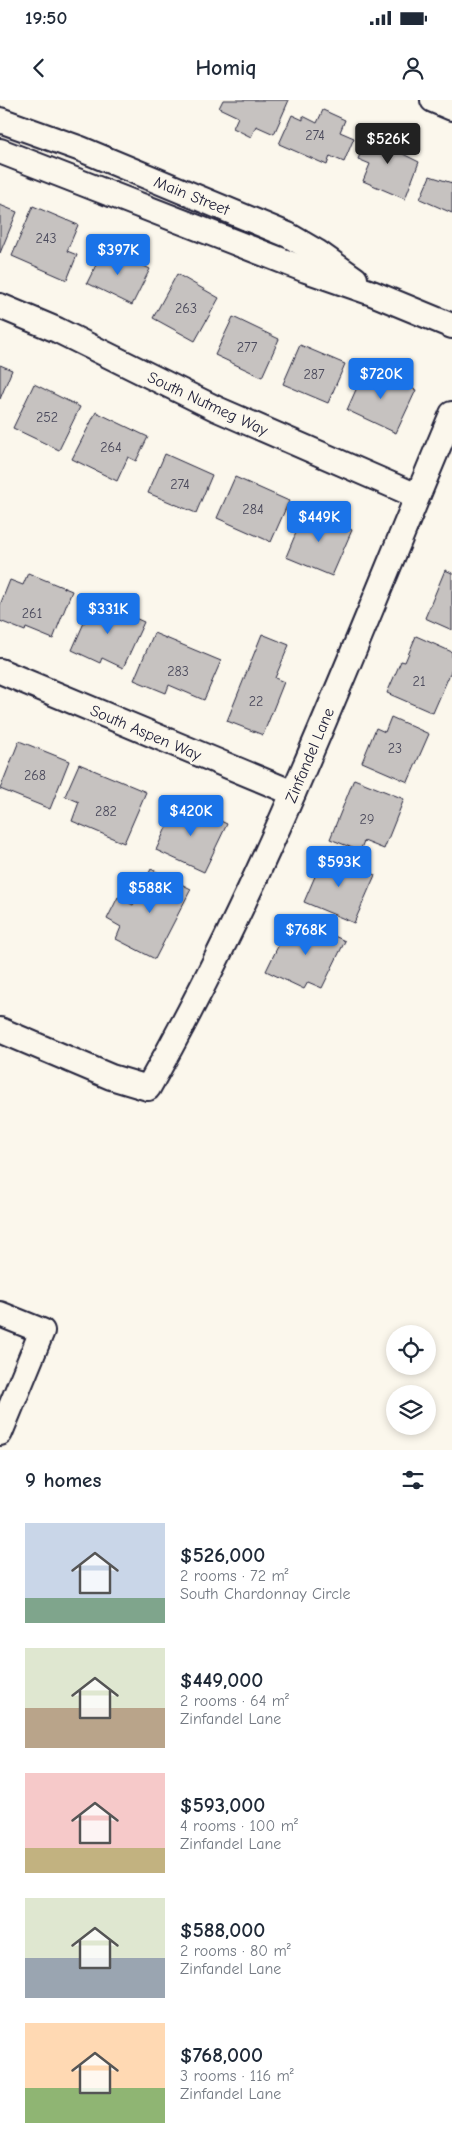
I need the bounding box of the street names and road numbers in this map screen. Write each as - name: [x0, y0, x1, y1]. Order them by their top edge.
- street label: Main Street: [151, 173, 232, 219]
- street label: South Nutmeg Way: [145, 368, 271, 440]
- street label: South Aspen Way: [87, 701, 205, 765]
- street label: Zinfandel Lane: [282, 705, 338, 806]

